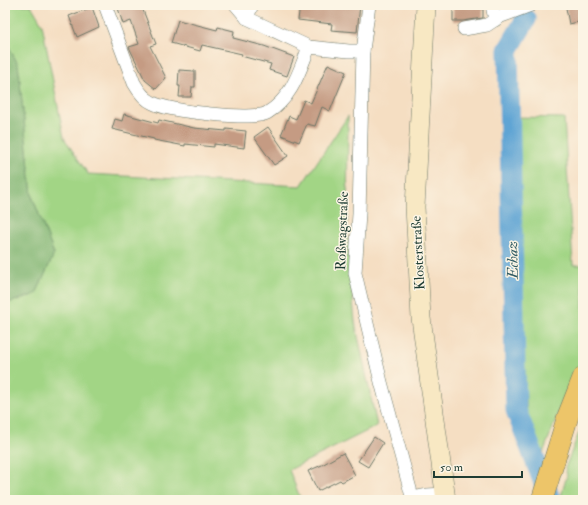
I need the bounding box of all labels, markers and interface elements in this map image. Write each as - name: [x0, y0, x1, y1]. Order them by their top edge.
- street label: Roßwagstraße: [332, 191, 352, 271]
- street label: Klosterstraße: [408, 215, 428, 290]
- water label: Echaz: [503, 241, 523, 280]
- scale bar: [434, 453, 522, 479]
- text: 50 m: [440, 460, 464, 475]

